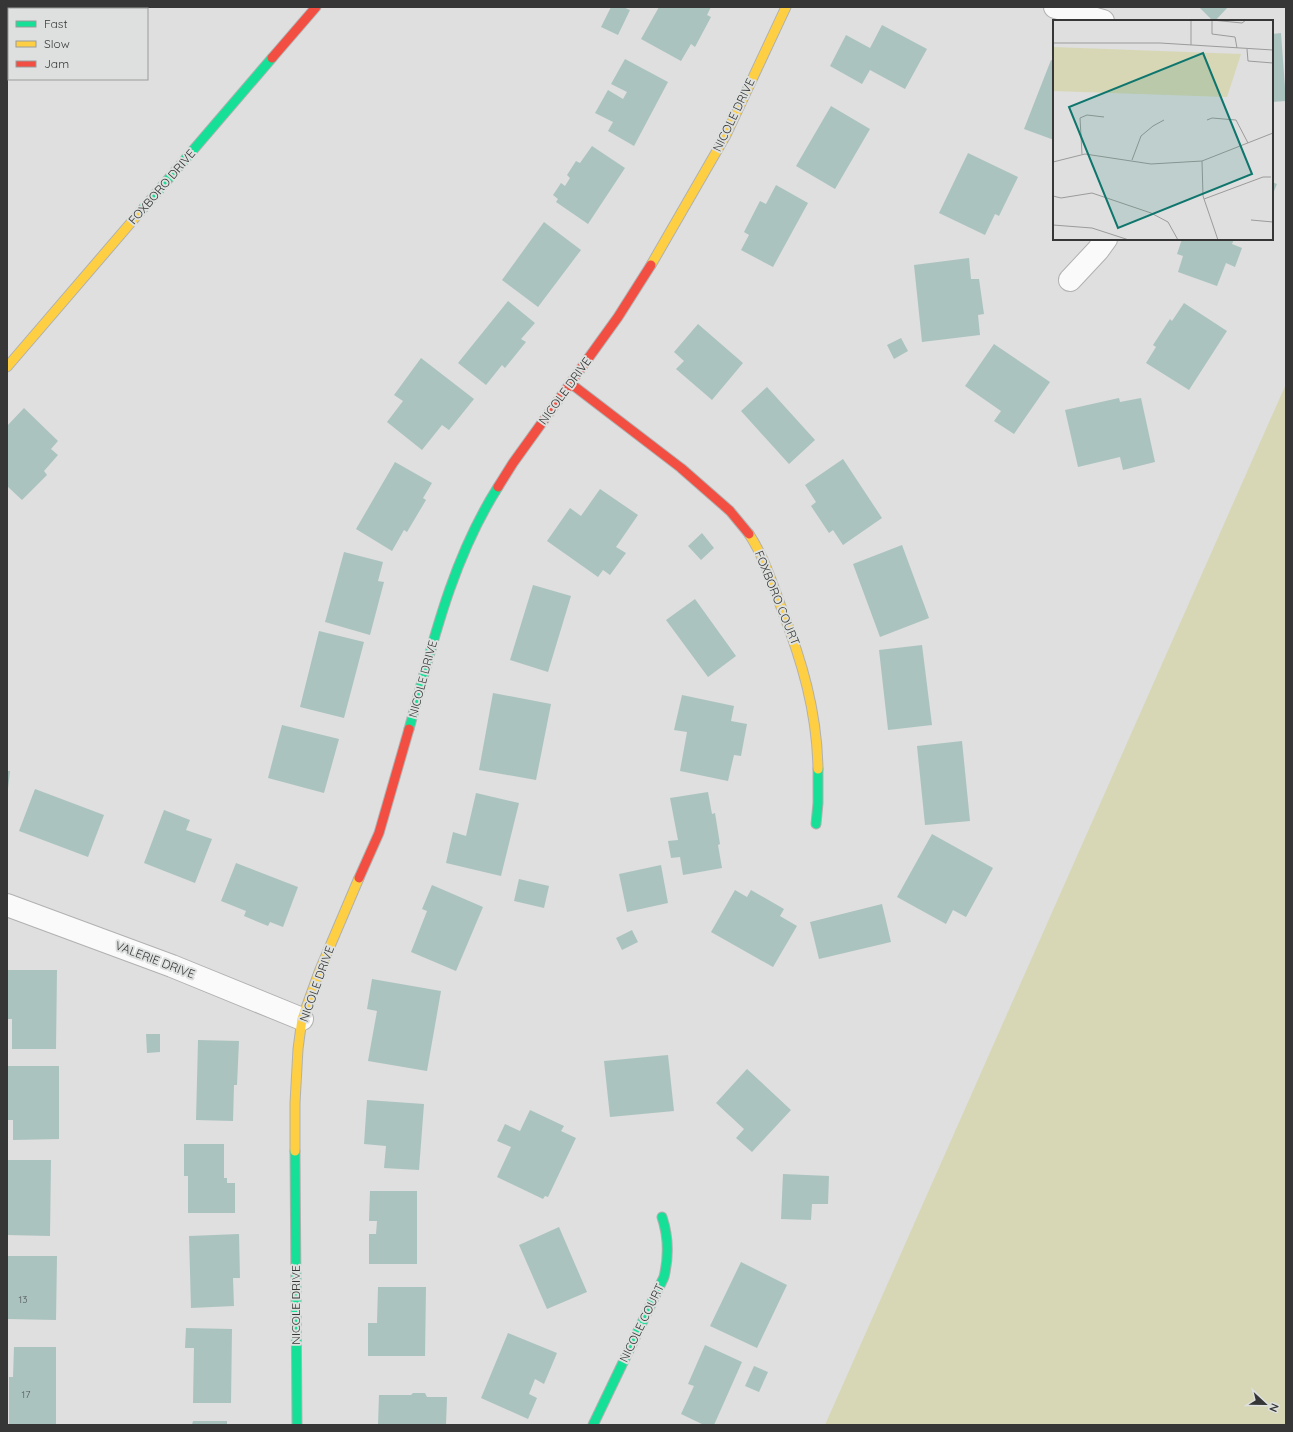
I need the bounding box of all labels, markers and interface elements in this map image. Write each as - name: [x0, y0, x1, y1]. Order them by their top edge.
- legend: [8, 8, 148, 80]
- text: Fast: [44, 16, 68, 31]
- inset map: [1053, 20, 1273, 240]
- text: Slow: [44, 36, 70, 51]
- text: Jam: [44, 56, 69, 71]
- street label: NICOLE DRIVE: [709, 76, 758, 154]
- street label: FOXBORO DRIVE: [125, 146, 198, 227]
- street label: NICOLE DRIVE: [535, 354, 594, 427]
- street label: FOXBORO COURT: [752, 548, 803, 647]
- street label: NICOLE DRIVE: [405, 638, 440, 719]
- street label: VALERIE DRIVE: [113, 937, 197, 982]
- street label: NICOLE DRIVE: [296, 944, 337, 1024]
- street label: NICOLE DRIVE: [288, 1265, 303, 1345]
- street label: NICOLE COURT: [616, 1281, 667, 1365]
- house number: 13: [19, 1293, 27, 1306]
- north arrow: [1245, 1384, 1285, 1424]
- house number: 17: [22, 1388, 30, 1401]
- text: N: [1266, 1401, 1282, 1414]

